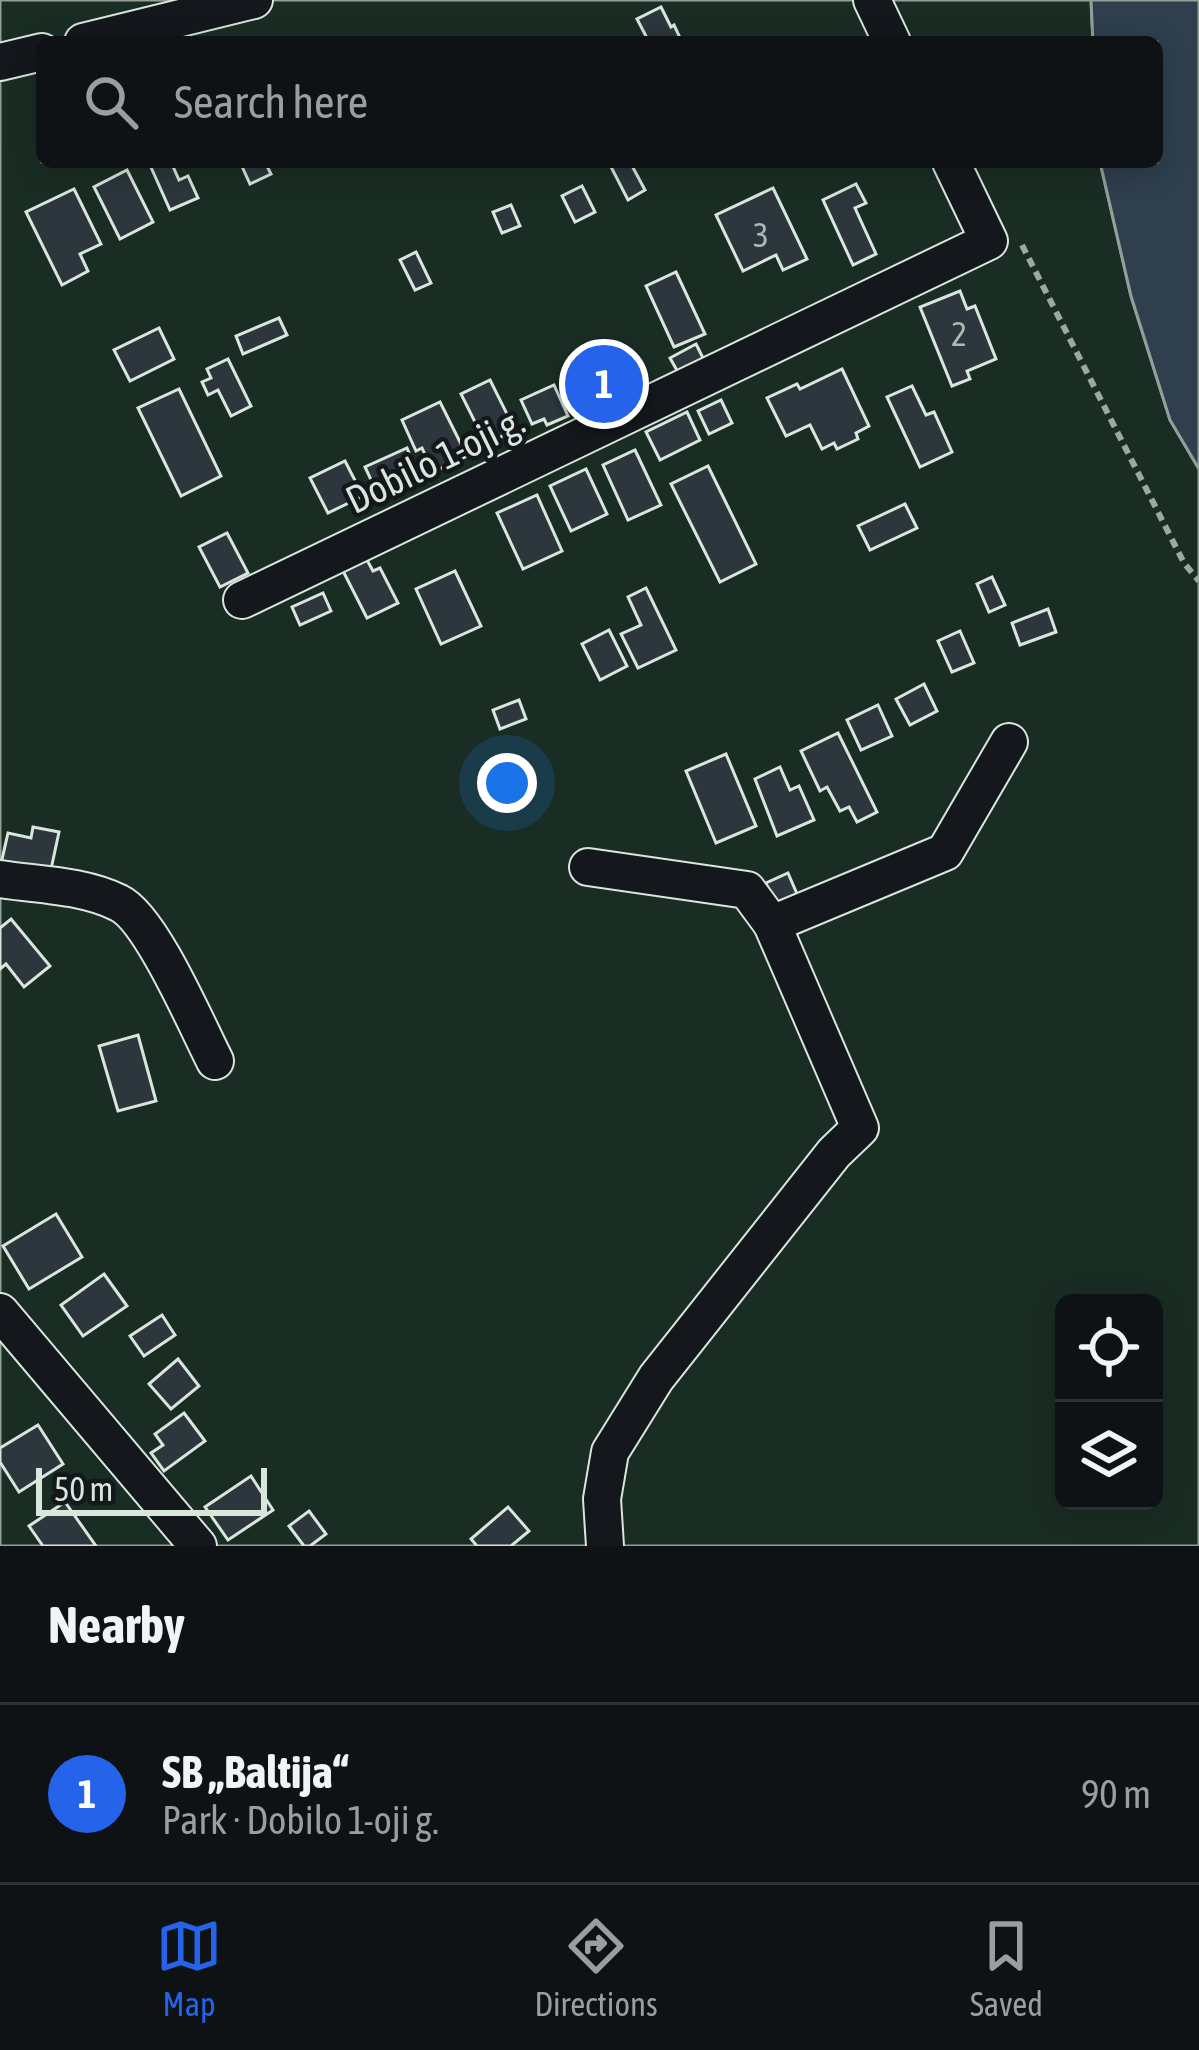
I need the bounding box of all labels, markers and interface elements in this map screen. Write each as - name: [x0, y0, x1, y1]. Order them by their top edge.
- search box: [36, 36, 1163, 168]
- icon: search: [78, 69, 144, 135]
- text: Search here: [174, 76, 368, 128]
- house number: 3: [753, 216, 769, 254]
- house number: 2: [951, 315, 967, 353]
- pin: 1: [565, 339, 643, 429]
- street label: Dobilo 1-oji g.: [339, 398, 531, 522]
- your location: [477, 753, 537, 813]
- map controls: [1055, 1294, 1163, 1510]
- button: locate: [1055, 1294, 1163, 1402]
- button: layers: [1055, 1402, 1163, 1510]
- scale bar: [36, 1462, 267, 1515]
- text: 50 m: [54, 1470, 113, 1508]
- text: Nearby: [48, 1595, 185, 1654]
- text: SB „Baltija“: [162, 1746, 348, 1798]
- text: 1: [78, 1772, 96, 1816]
- text: 90 m: [1081, 1772, 1151, 1816]
- text: Park · Dobilo 1-oji g.: [162, 1798, 439, 1842]
- tab: Map: [156, 1913, 222, 2023]
- tab: Directions: [534, 1913, 658, 2023]
- tab: Saved: [970, 1913, 1043, 2023]

